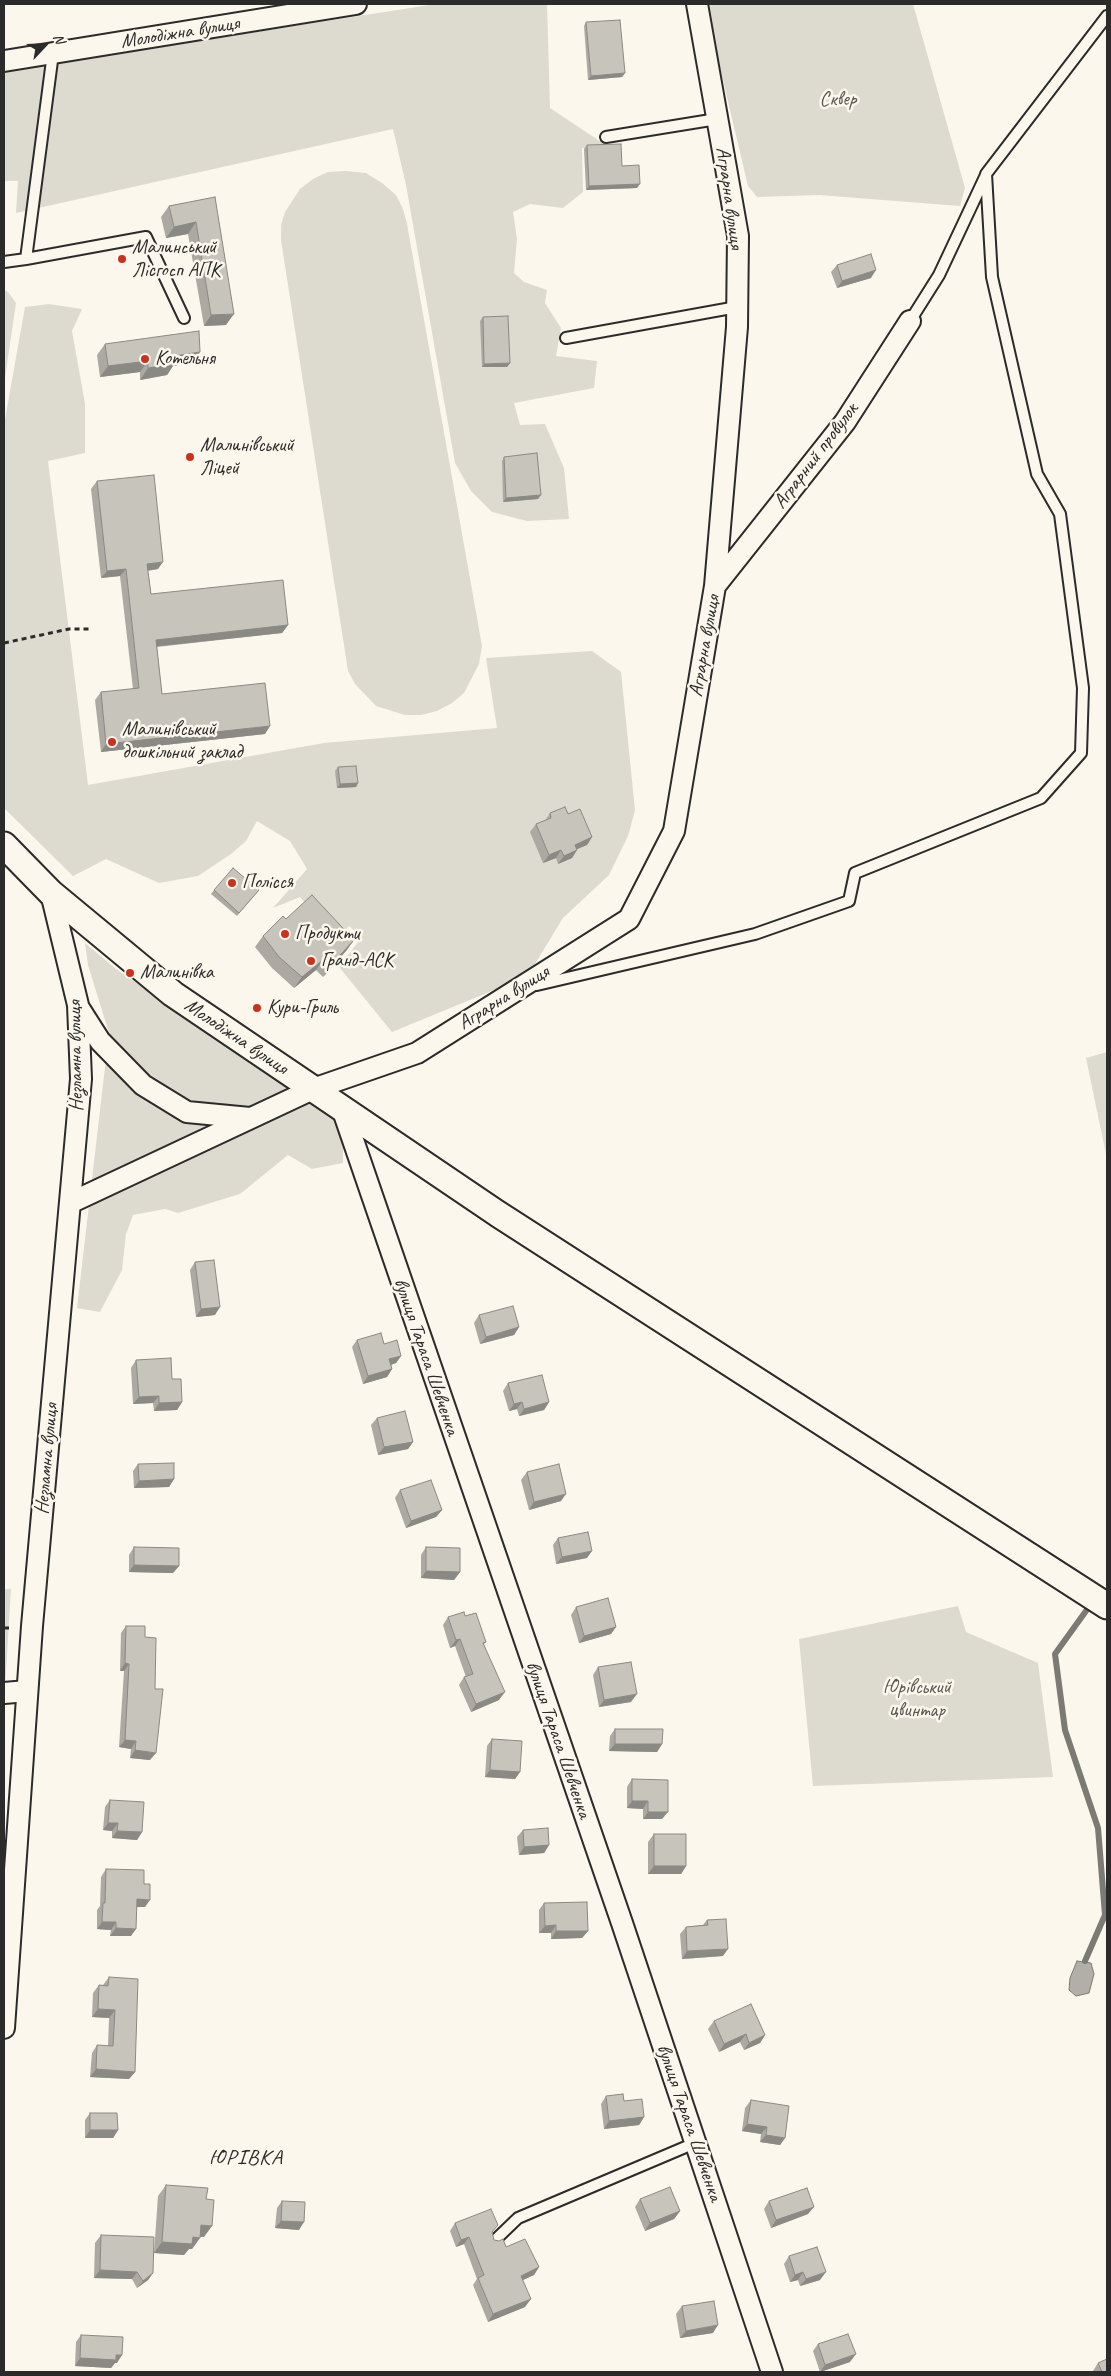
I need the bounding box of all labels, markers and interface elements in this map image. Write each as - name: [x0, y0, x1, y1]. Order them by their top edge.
- street label: Молодіжна вулиця: [119, 12, 241, 54]
- north arrow: [20, 20, 70, 70]
- text: N: [50, 31, 69, 46]
- park label: Сквер: [820, 88, 856, 112]
- street label: Аграрна вулиця: [710, 145, 748, 251]
- place label: Малинський Лісгосп АПК: [132, 236, 220, 283]
- marker: Малинський Лісгосп АПК: [116, 253, 128, 265]
- place label: Котельня: [155, 347, 215, 371]
- marker: Котельня: [139, 353, 151, 365]
- street label: Аграрний провулок: [768, 398, 864, 514]
- place label: Малинівський Ліцей: [200, 434, 294, 481]
- marker: Малинівський Ліцей: [184, 451, 196, 463]
- street label: Аграрна вулиця: [684, 593, 726, 699]
- place label: Малинівський дошкільний заклад: [122, 718, 242, 765]
- marker: Малинівський дошкільний заклад: [106, 736, 118, 748]
- place label: Полісся: [242, 871, 293, 895]
- marker: Полісся: [226, 877, 238, 889]
- place label: Продукти: [295, 922, 359, 946]
- marker: Продукти: [279, 928, 291, 940]
- place label: Гранд-АСК: [321, 949, 393, 973]
- marker: Гранд-АСК: [305, 955, 317, 967]
- place label: Малинівка: [140, 961, 214, 985]
- street label: Аграрна вулиця: [454, 961, 554, 1035]
- marker: Малинівка: [124, 967, 136, 979]
- street label: Молодіжна вулиця: [180, 994, 292, 1080]
- place label: Кури-Гриль: [267, 996, 338, 1020]
- street label: Незламна вулиця: [63, 1000, 89, 1112]
- marker: Кури-Гриль: [251, 1002, 263, 1014]
- street label: вулиця Тараса Шевченка: [388, 1275, 464, 1439]
- street label: Незламна вулиця: [30, 1403, 64, 1515]
- street label: вулиця Тараса Шевченка: [520, 1658, 596, 1822]
- park label: Юрівський цвинтар: [883, 1676, 951, 1723]
- street label: вулиця Тараса Шевченка: [651, 2041, 727, 2205]
- district label: ЮРІВКА: [208, 2145, 284, 2171]

